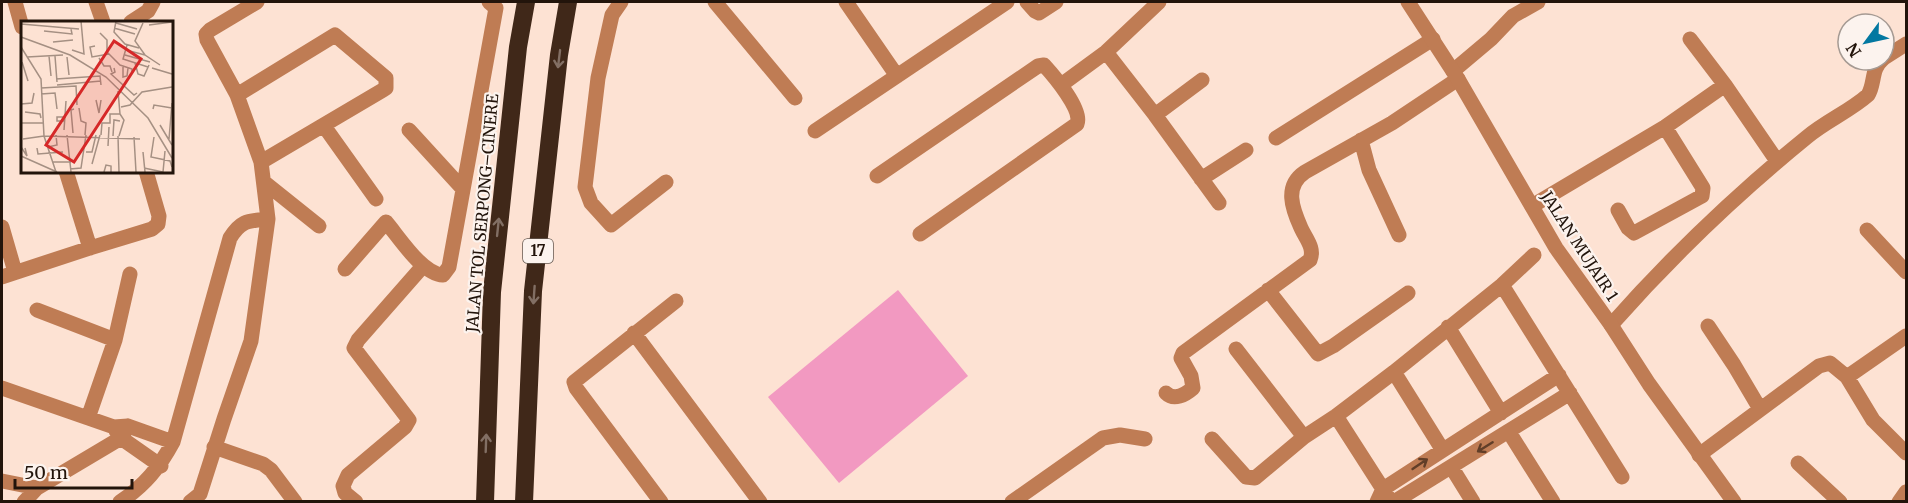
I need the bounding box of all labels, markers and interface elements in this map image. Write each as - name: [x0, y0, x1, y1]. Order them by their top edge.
- north arrow: [1836, 12, 1896, 72]
- inset map: [21, 21, 172, 172]
- text: N: [1841, 39, 1865, 61]
- one-way arrow: [553, 49, 564, 69]
- street label: JALAN TOL SERPONG–CINERE: [462, 92, 502, 334]
- street label: JALAN MUJAIR 1: [1536, 186, 1623, 305]
- one-way arrow: [493, 218, 504, 238]
- road number: 17: [523, 239, 553, 263]
- one-way arrow: [528, 284, 539, 304]
- one-way arrow: [481, 434, 492, 454]
- one-way arrow: [1477, 441, 1494, 453]
- scale bar: [15, 452, 132, 490]
- one-way arrow: [1411, 458, 1428, 470]
- text: 50 m: [24, 461, 68, 484]

